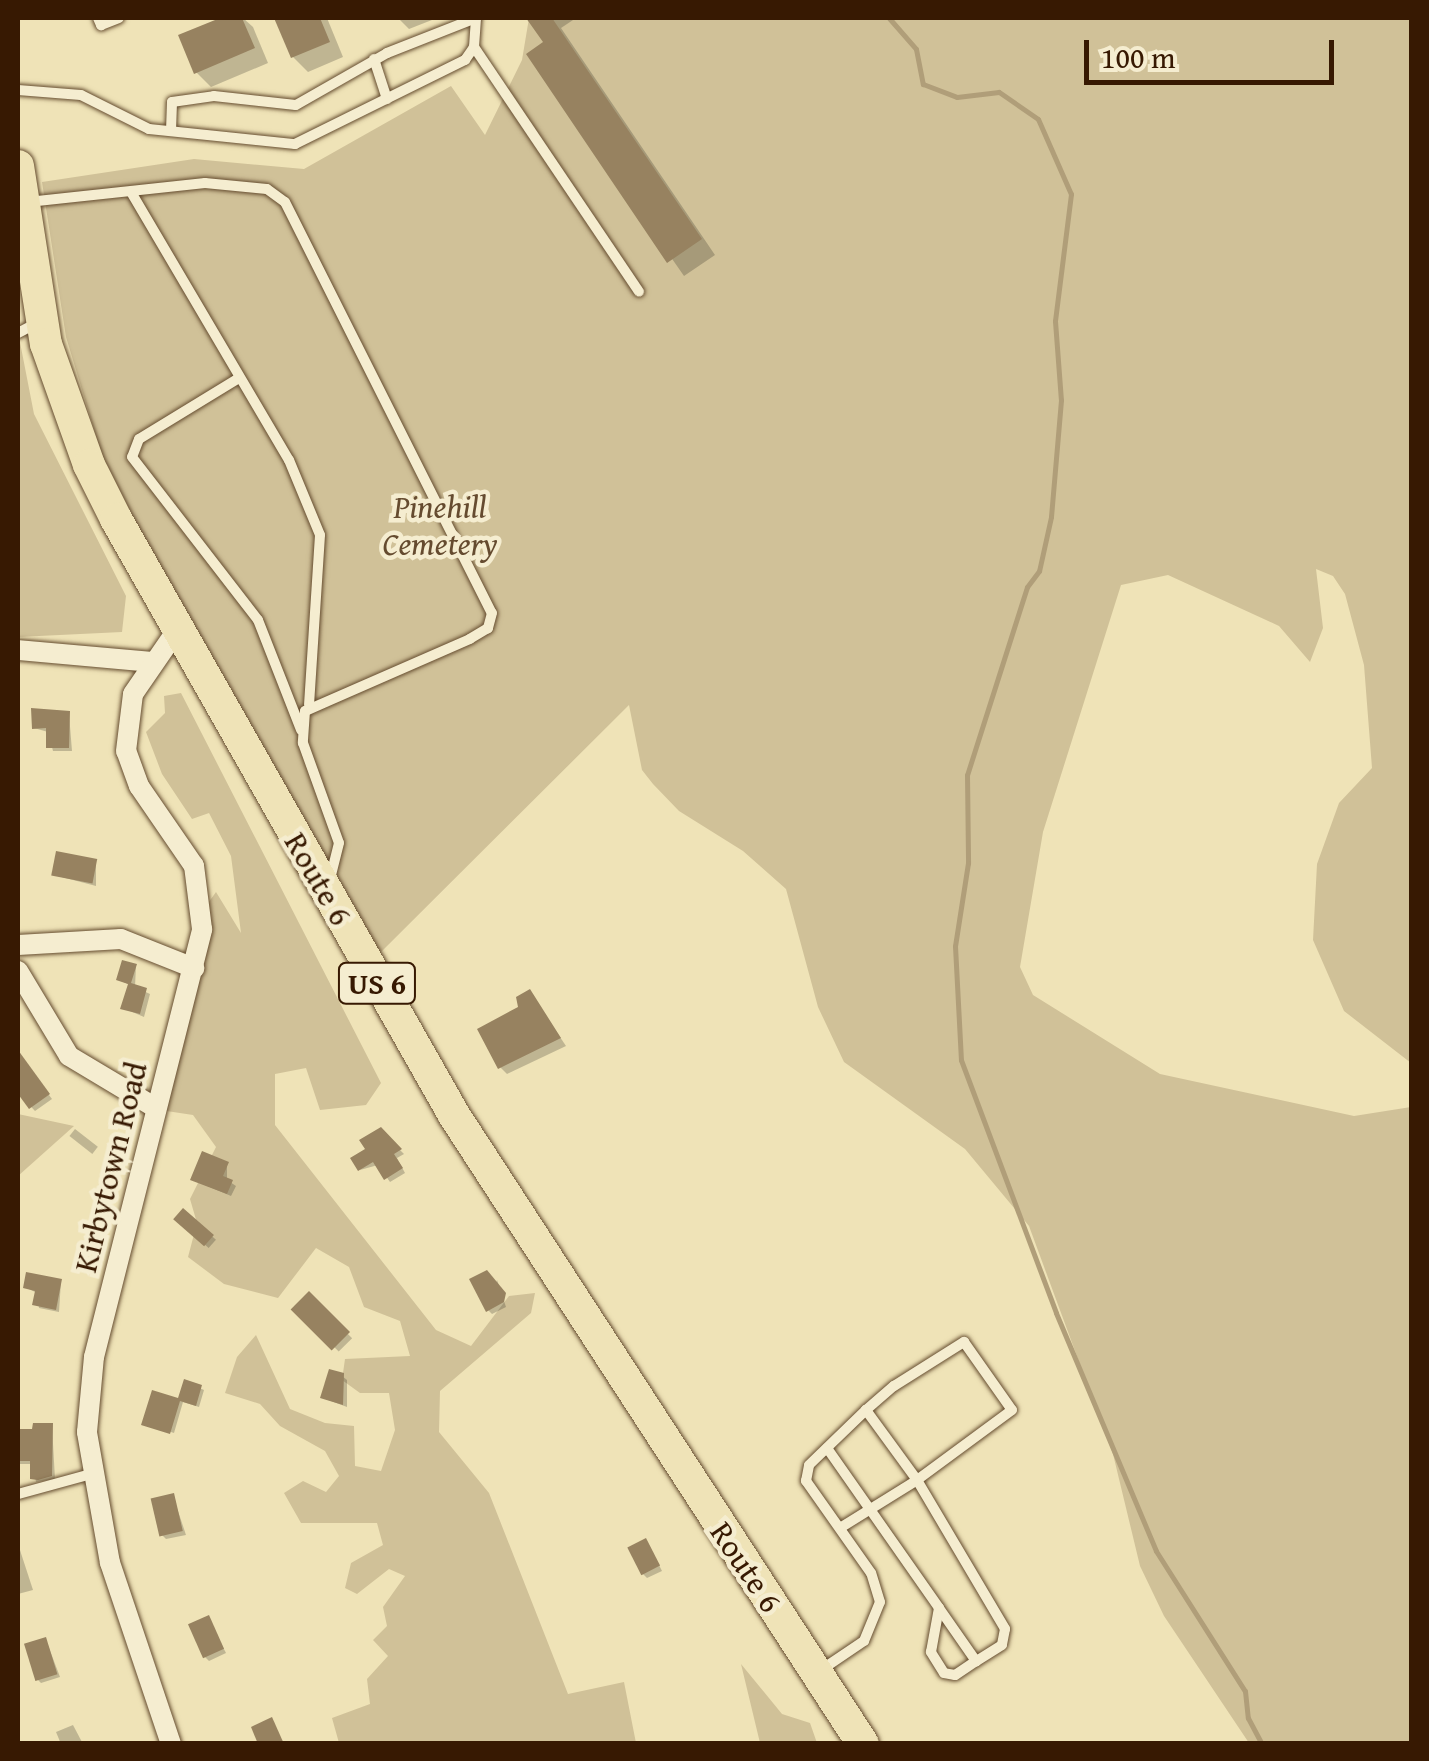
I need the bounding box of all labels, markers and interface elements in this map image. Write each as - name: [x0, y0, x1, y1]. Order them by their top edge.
- scale bar: [1089, 20, 1339, 82]
- text: 100 m: [1101, 35, 1175, 79]
- park label: Pinehill Cemetery: [383, 489, 497, 564]
- street label: Route 6: [276, 826, 360, 932]
- road number: US 6: [337, 958, 417, 1008]
- street label: Kirbytown Road: [66, 1058, 156, 1276]
- street label: Route 6: [702, 1514, 790, 1620]

